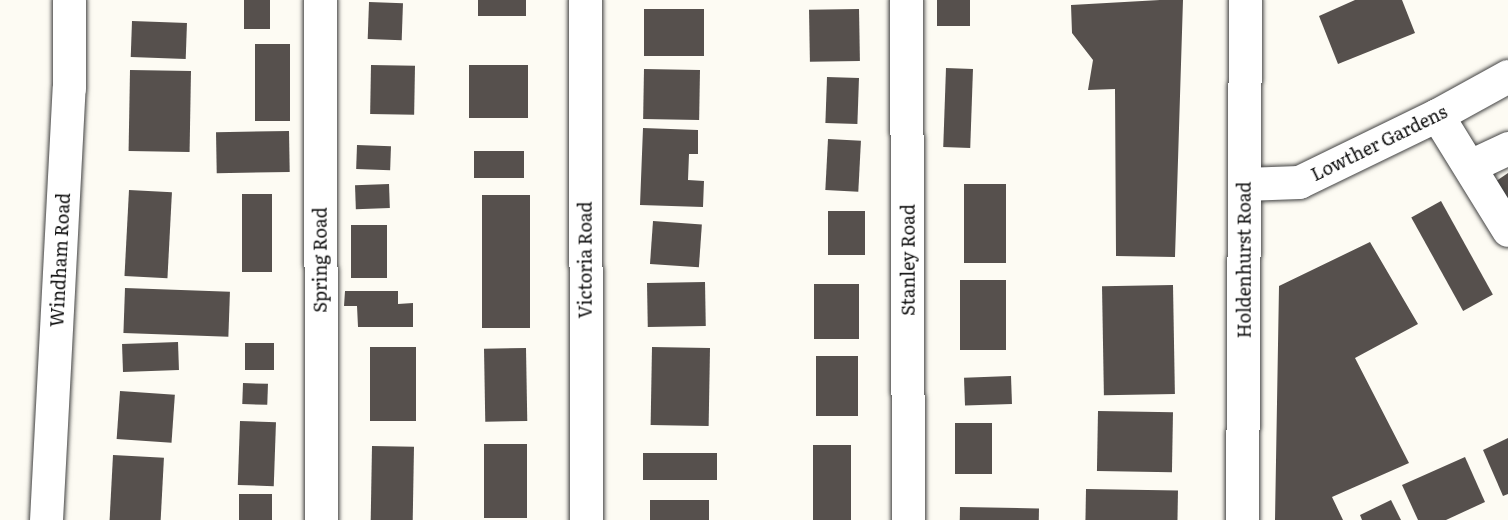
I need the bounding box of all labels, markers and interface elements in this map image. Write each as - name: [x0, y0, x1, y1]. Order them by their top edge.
- street label: Lowther Gardens: [1307, 101, 1451, 185]
- street label: Holdenhurst Road: [1233, 182, 1255, 338]
- street label: Windham Road: [46, 192, 74, 328]
- street label: Victoria Road: [574, 201, 596, 319]
- street label: Stanley Road: [897, 204, 919, 316]
- street label: Spring Road: [309, 207, 331, 313]

